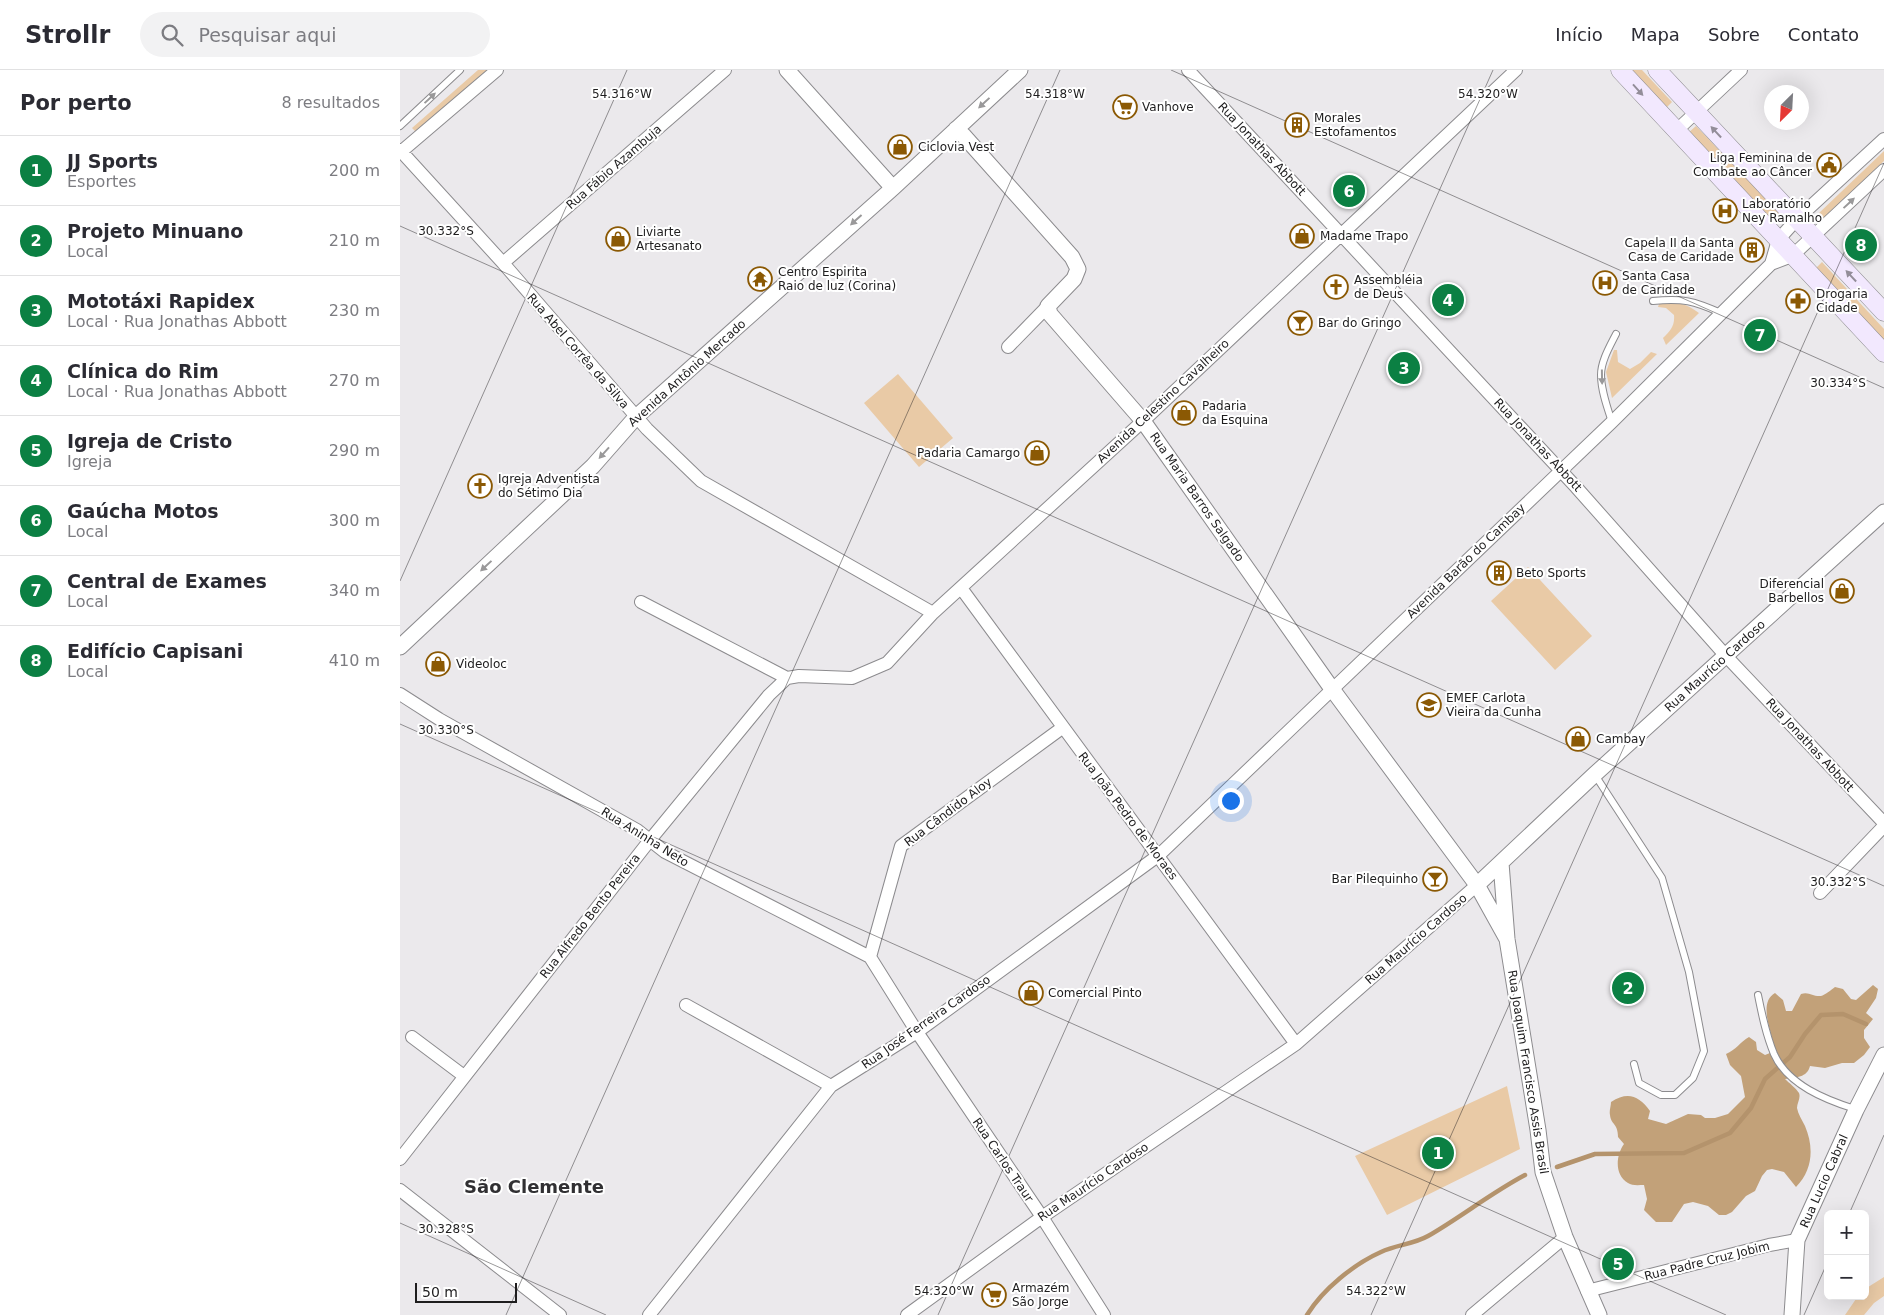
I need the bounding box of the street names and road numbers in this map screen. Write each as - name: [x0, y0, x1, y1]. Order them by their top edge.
- street label: Rua Jonathas Abbott: [1215, 99, 1309, 199]
- street label: Rua Fábio Azambuja: [564, 122, 664, 212]
- street label: Rua Abel Corrêa da Silva: [524, 291, 632, 411]
- street label: Avenida Antônio Mercado: [625, 317, 749, 429]
- street label: Avenida Celestino Cavalheiro: [1094, 336, 1232, 466]
- street label: Rua Jonathas Abbott: [1491, 395, 1585, 495]
- street label: Rua Maria Barros Salgado: [1147, 430, 1247, 564]
- street label: Avenida Barão do Cambay: [1404, 501, 1528, 621]
- street label: Rua Maurício Cardoso: [1662, 617, 1768, 715]
- street label: Rua Jonathas Abbott: [1763, 695, 1857, 795]
- street label: Rua João Pedro de Moraes: [1075, 749, 1181, 883]
- street label: Rua Cândido Aloy: [902, 775, 994, 849]
- street label: Rua Aninha Neto: [599, 804, 691, 870]
- street label: Rua Alfredo Bento Pereira: [537, 851, 643, 981]
- street label: Rua Maurício Cardoso: [1362, 891, 1470, 987]
- street label: Rua Joaquim Francisco Assis Brasil: [1505, 969, 1551, 1175]
- street label: Rua José Ferreira Cardoso: [859, 972, 993, 1072]
- street label: Rua Carlos Traur: [970, 1115, 1036, 1205]
- street label: Rua Lucio Cabral: [1797, 1132, 1851, 1230]
- street label: Rua Maurício Cardoso: [1035, 1140, 1151, 1224]
- street label: Rua Padre Cruz Jobim: [1643, 1239, 1771, 1283]

